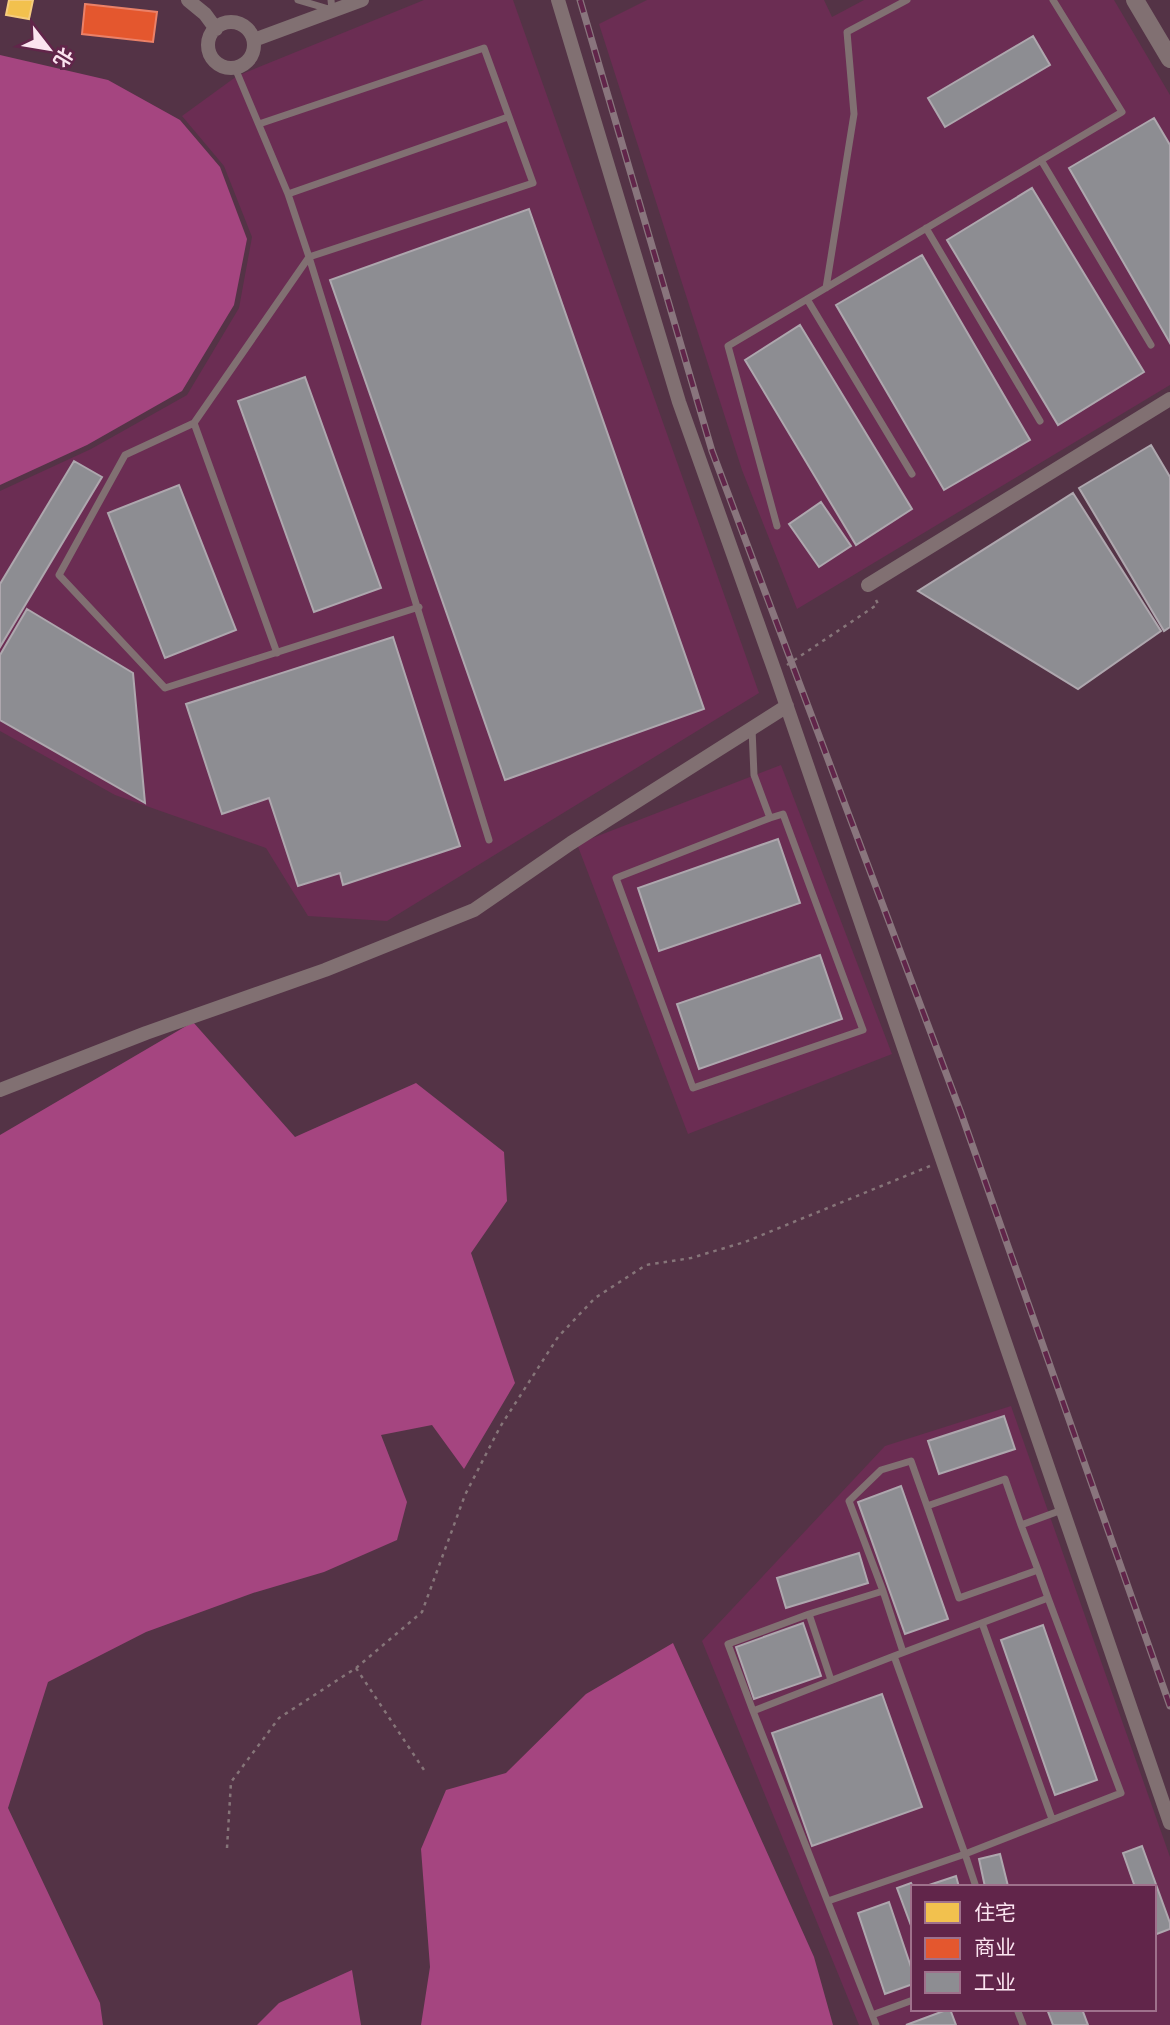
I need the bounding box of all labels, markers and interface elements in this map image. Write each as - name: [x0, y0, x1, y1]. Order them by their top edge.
- north arrow: [14, 14, 84, 84]
- text: 北: [48, 43, 80, 73]
- legend: [911, 1885, 1156, 2011]
- text: 住宅: [974, 1898, 1016, 1926]
- text: 商业: [974, 1933, 1016, 1961]
- text: 工业: [974, 1968, 1016, 1996]

